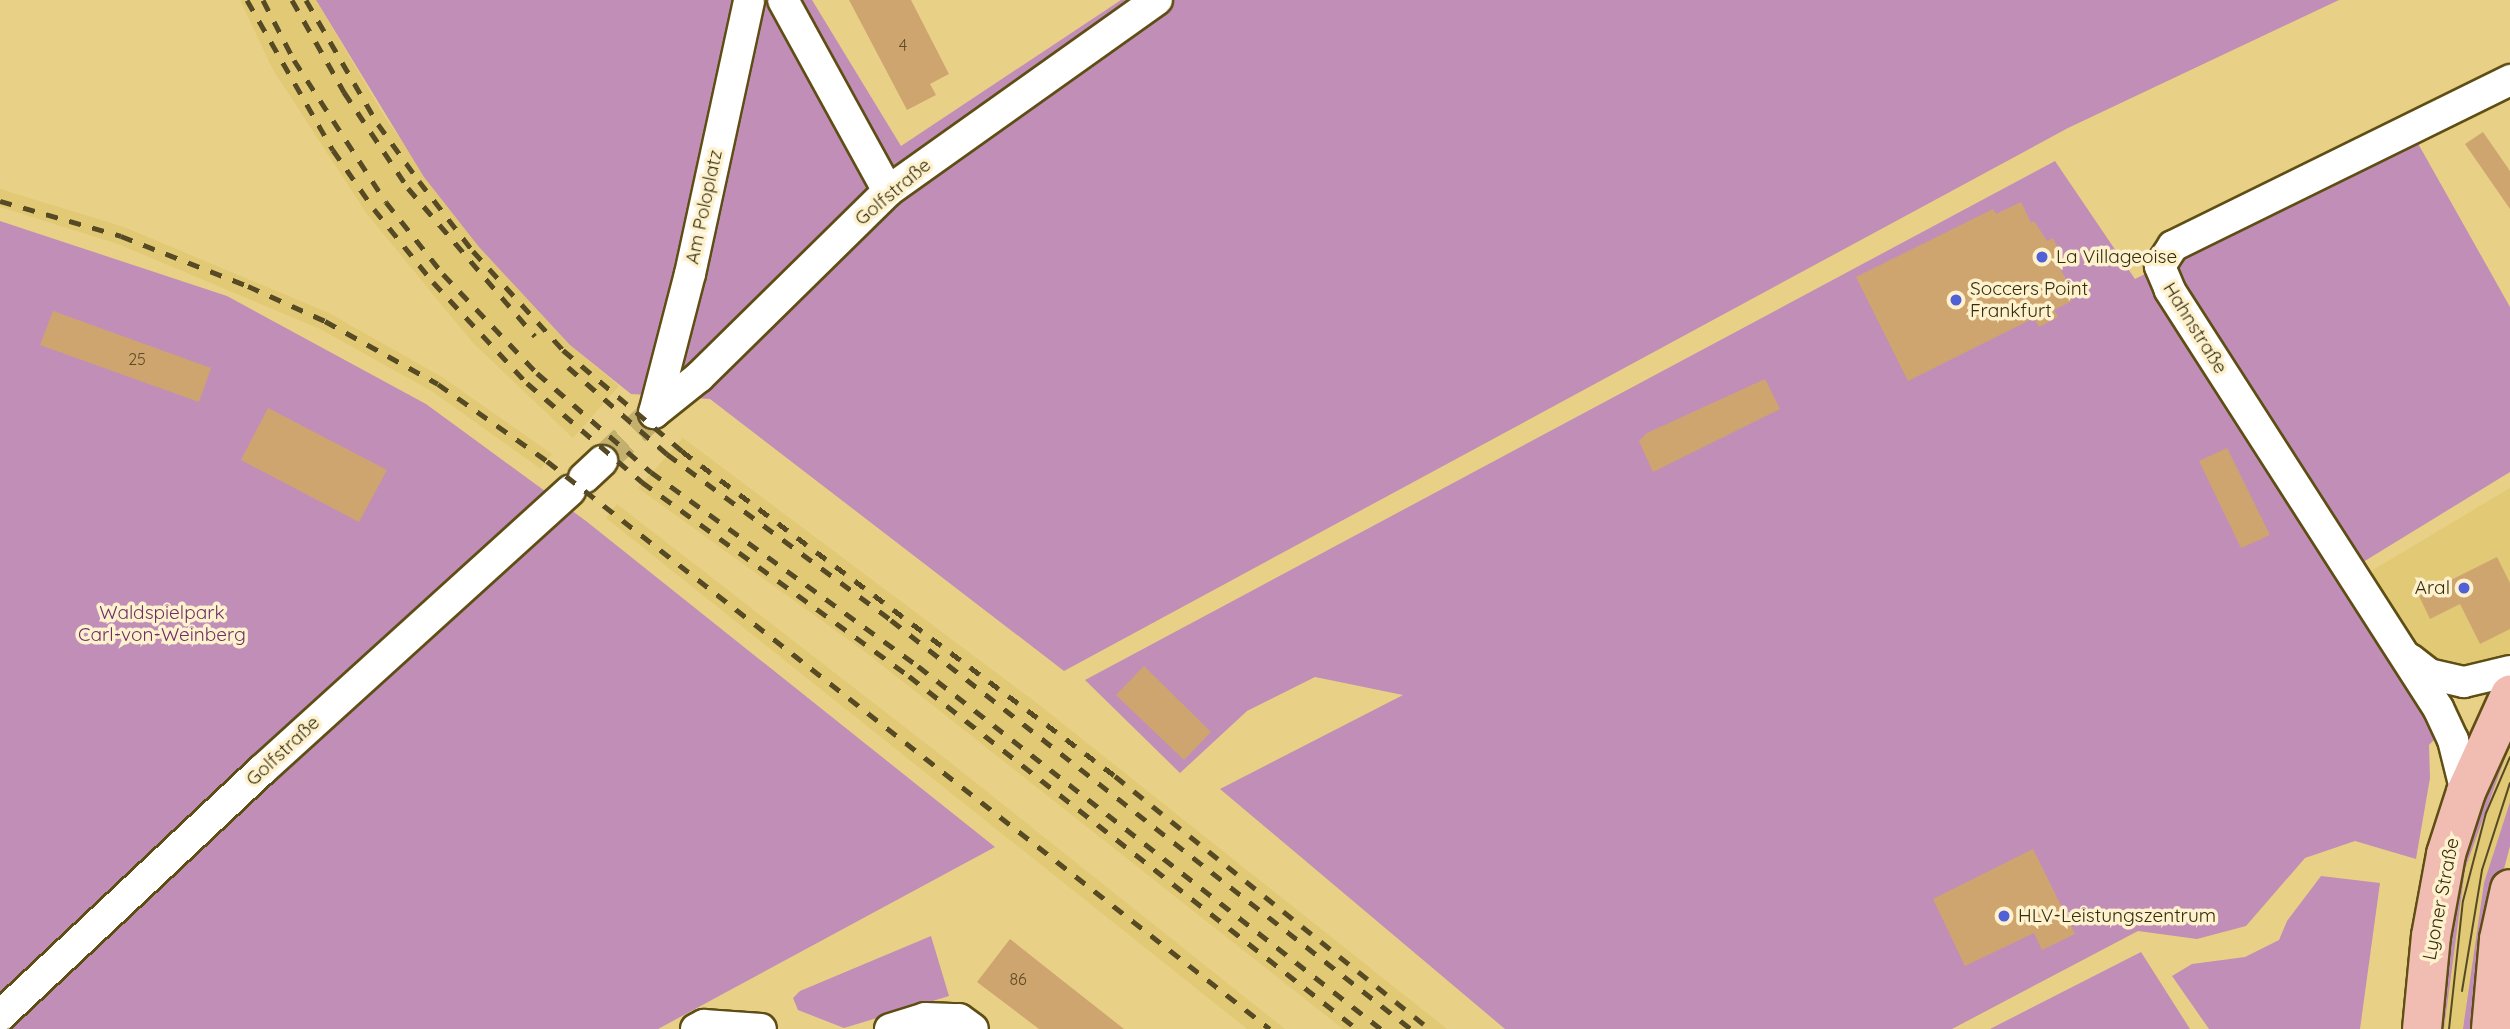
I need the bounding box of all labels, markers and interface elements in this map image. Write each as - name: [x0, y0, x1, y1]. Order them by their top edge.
- house number: 4: [899, 35, 907, 55]
- street label: Am Poloplatz: [681, 148, 727, 266]
- street label: Golfstraße: [850, 154, 936, 230]
- place label: La Villageoise: [2056, 246, 2177, 268]
- marker: La Villageoise: [2034, 249, 2050, 265]
- place label: Soccers Point Frankfurt: [1970, 278, 2088, 322]
- street label: Hahnstraße: [2158, 278, 2232, 378]
- marker: Soccers Point Frankfurt: [1948, 292, 1964, 308]
- house number: 25: [128, 349, 146, 369]
- place label: Aral: [2415, 577, 2450, 599]
- marker: Aral: [2456, 580, 2472, 596]
- park label: Waldspielpark Carl-von-Weinberg: [78, 602, 246, 646]
- street label: Golfstraße: [242, 711, 324, 791]
- street label: Lyoner Straße: [2418, 836, 2464, 962]
- place label: HLV-Leistungszentrum: [2018, 905, 2216, 927]
- marker: HLV-Leistungszentrum: [1996, 908, 2012, 924]
- house number: 86: [1009, 969, 1027, 989]

